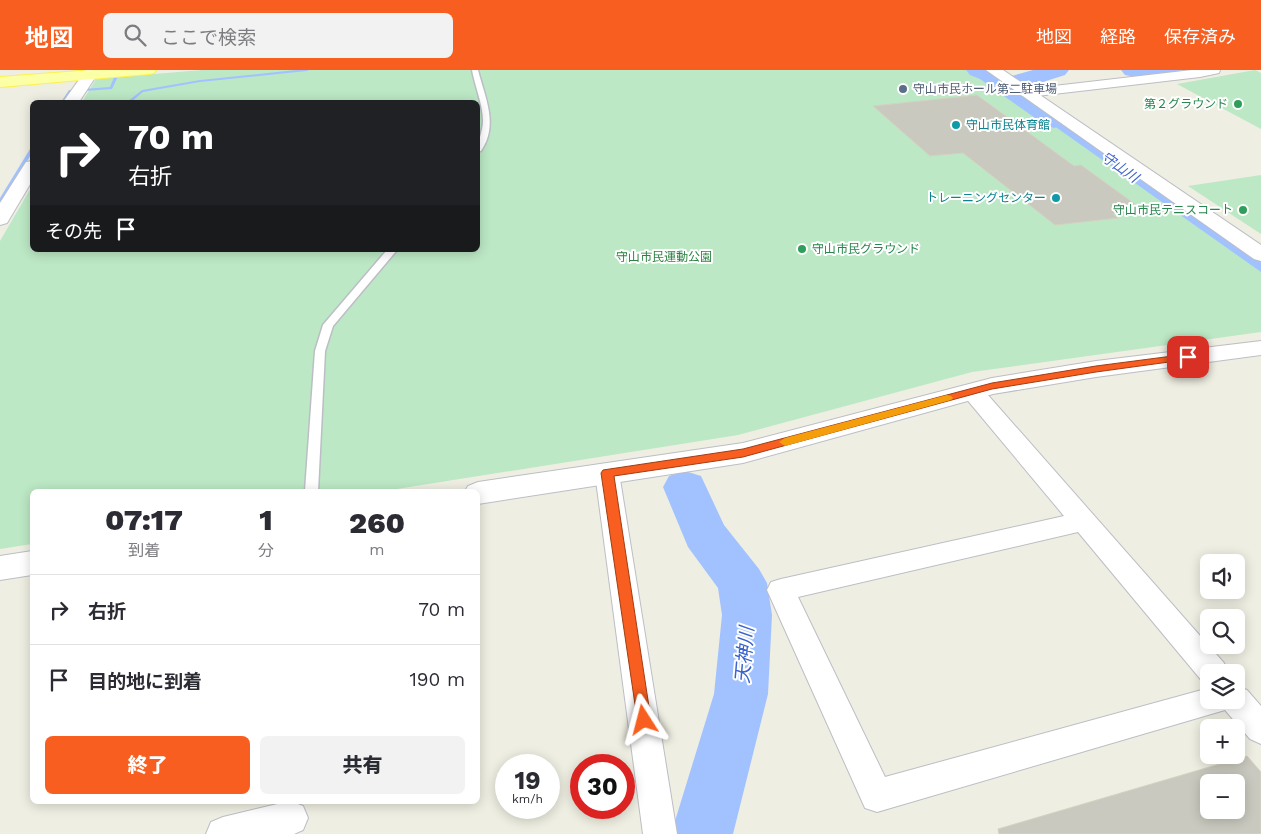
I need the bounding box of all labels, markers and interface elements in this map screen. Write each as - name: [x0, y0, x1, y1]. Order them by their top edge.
- search box: [103, 13, 453, 58]
- icon: search: [121, 21, 149, 49]
- text: 地図: [25, 24, 73, 52]
- text: ここで検索: [161, 26, 256, 49]
- text: 地図: [1036, 26, 1072, 47]
- text: 経路: [1100, 26, 1136, 47]
- text: 保存済み: [1164, 26, 1236, 47]
- place label: 守山市民ホール第二駐車場: [913, 82, 1057, 96]
- marker: 守山市民ホール第二駐車場: [897, 83, 909, 95]
- place label: 第２グラウンド: [1144, 97, 1228, 111]
- marker: 第２グラウンド: [1232, 98, 1244, 110]
- text: 70 m: [128, 116, 214, 158]
- place label: 守山市民体育館: [966, 118, 1050, 132]
- marker: 守山市民体育館: [950, 119, 962, 131]
- icon: right: [45, 120, 110, 185]
- water label: 守山川: [1098, 148, 1143, 187]
- text: 右折: [128, 164, 172, 189]
- place label: トレーニングセンター: [926, 191, 1046, 205]
- marker: トレーニングセンター: [1050, 192, 1062, 204]
- place label: 守山市民テニスコート: [1113, 203, 1233, 217]
- marker: 守山市民テニスコート: [1237, 204, 1249, 216]
- icon: arrive: [112, 215, 140, 243]
- text: その先: [45, 220, 102, 243]
- place label: 守山市民グラウンド: [812, 242, 920, 256]
- marker: 守山市民グラウンド: [796, 243, 808, 255]
- park label: 守山市民運動公園: [616, 250, 712, 264]
- pin: [1167, 336, 1209, 378]
- icon: arrive: [1174, 343, 1202, 371]
- text: 07:17: [105, 502, 183, 537]
- text: 1: [259, 502, 273, 537]
- text: 260: [349, 505, 405, 540]
- text: m: [369, 540, 385, 559]
- text: 到着: [128, 541, 160, 560]
- text: 分: [258, 541, 274, 560]
- map controls: [1200, 554, 1245, 819]
- button: sound: [1200, 554, 1245, 599]
- icon: right: [45, 596, 73, 624]
- text: 70 m: [418, 598, 465, 621]
- text: 右折: [88, 600, 126, 623]
- button: search: [1200, 609, 1245, 654]
- water label: 天神川: [731, 624, 759, 684]
- button: layers: [1200, 664, 1245, 709]
- icon: arrive: [45, 666, 73, 694]
- text: 190 m: [409, 668, 465, 691]
- text: 目的地に到着: [88, 670, 202, 693]
- position arrow: [617, 693, 669, 745]
- button: +: [1200, 719, 1245, 764]
- button: 終了: [45, 736, 250, 794]
- button: 共有: [260, 736, 465, 794]
- speed limit sign: 30: [570, 754, 635, 819]
- text: 19: [514, 766, 541, 795]
- button: −: [1200, 774, 1245, 819]
- text: km/h: [512, 792, 543, 806]

